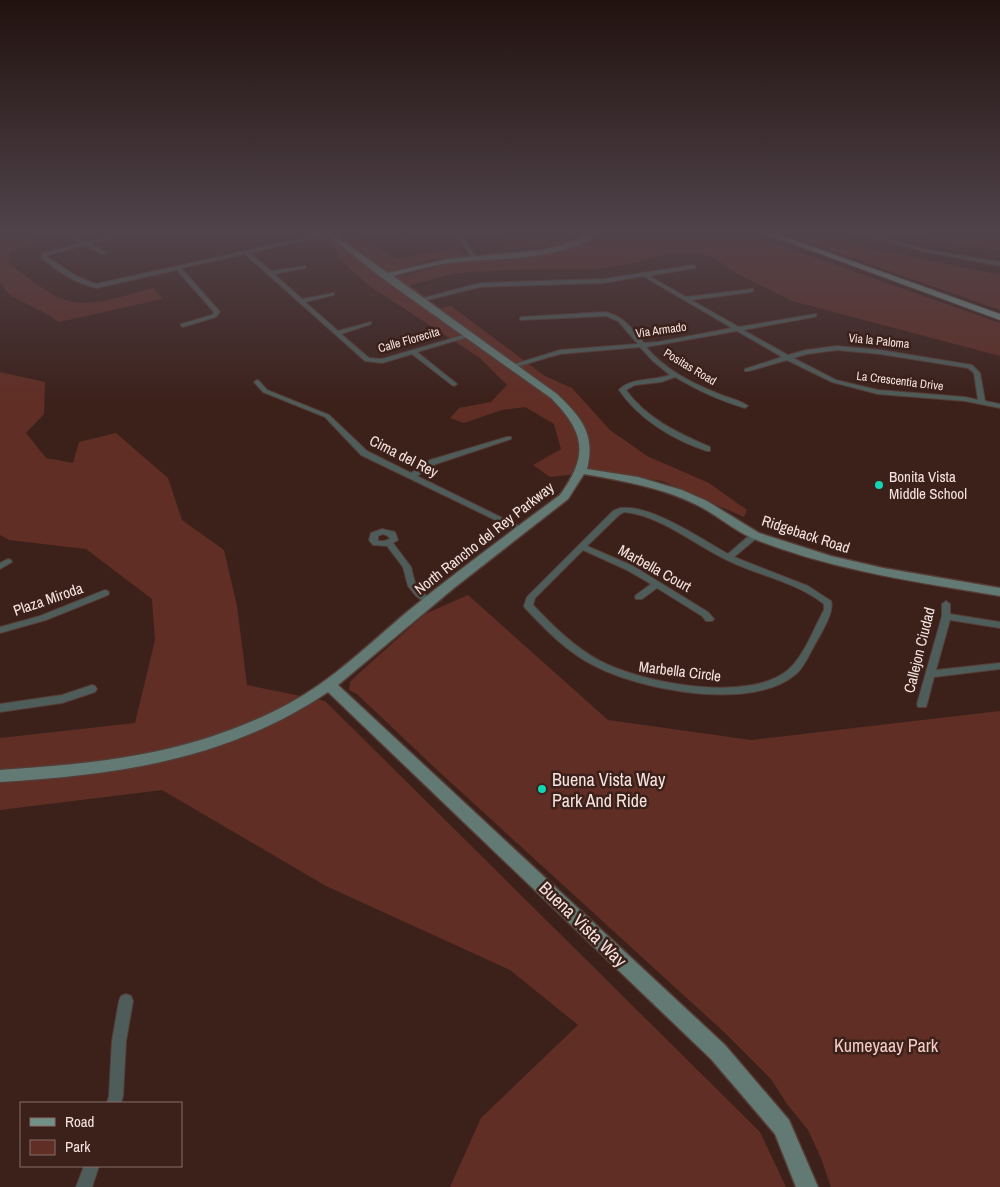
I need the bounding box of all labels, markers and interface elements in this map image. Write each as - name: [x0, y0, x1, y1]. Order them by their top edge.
- street label: Via Armado: [635, 319, 687, 341]
- street label: Calle Florecita: [376, 323, 442, 356]
- street label: Via la Paloma: [848, 330, 911, 352]
- street label: Positas Road: [661, 345, 719, 389]
- street label: La Crescentia Drive: [856, 368, 944, 394]
- street label: Cima del Rey: [366, 430, 443, 483]
- place label: Bonita Vista Middle School: [889, 466, 967, 504]
- street label: North Rancho del Rey Parkway: [410, 476, 559, 599]
- marker: Bonita Vista Middle School: [873, 479, 885, 491]
- street label: Ridgeback Road: [759, 510, 853, 558]
- street label: Marbella Court: [615, 539, 696, 597]
- street label: Plaza Miroda: [10, 577, 86, 621]
- street label: Callejon Ciudad: [898, 605, 940, 695]
- street label: Marbella Circle: [638, 656, 722, 686]
- place label: Buena Vista Way Park And Ride: [552, 767, 666, 813]
- marker: Buena Vista Way Park And Ride: [536, 783, 548, 795]
- street label: Buena Vista Way: [534, 876, 633, 973]
- park label: Kumeyaay Park: [834, 1033, 939, 1058]
- legend: [20, 1102, 182, 1167]
- text: Road: [65, 1111, 94, 1132]
- text: Park: [65, 1136, 91, 1157]

